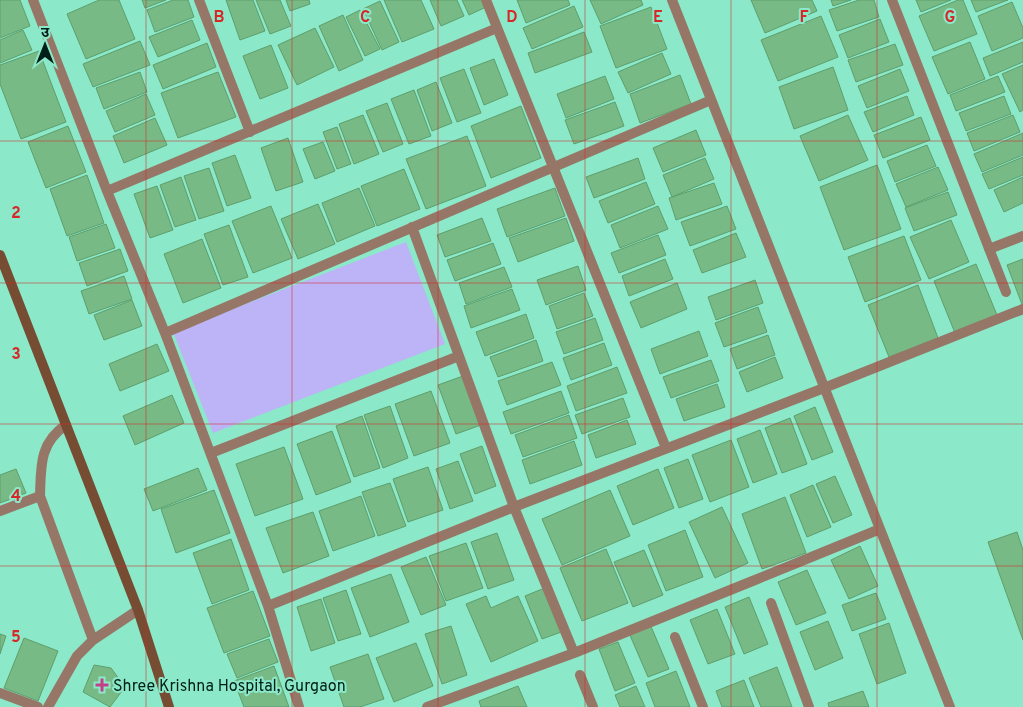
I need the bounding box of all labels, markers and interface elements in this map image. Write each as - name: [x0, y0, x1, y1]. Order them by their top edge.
- text: B: [213, 8, 225, 28]
- text: C: [360, 8, 370, 28]
- text: D: [506, 8, 518, 28]
- text: E: [653, 8, 663, 28]
- text: F: [799, 8, 809, 28]
- text: G: [945, 8, 955, 28]
- north arrow: [20, 20, 70, 70]
- text: उ: [41, 25, 50, 42]
- text: 2: [11, 204, 21, 224]
- text: 3: [11, 345, 21, 365]
- text: 4: [11, 487, 21, 507]
- text: 5: [11, 628, 21, 648]
- place label: Shree Krishna Hospital, Gurgaon: [113, 677, 346, 697]
- marker: Shree Krishna Hospital, Gurgaon: [95, 678, 109, 692]

